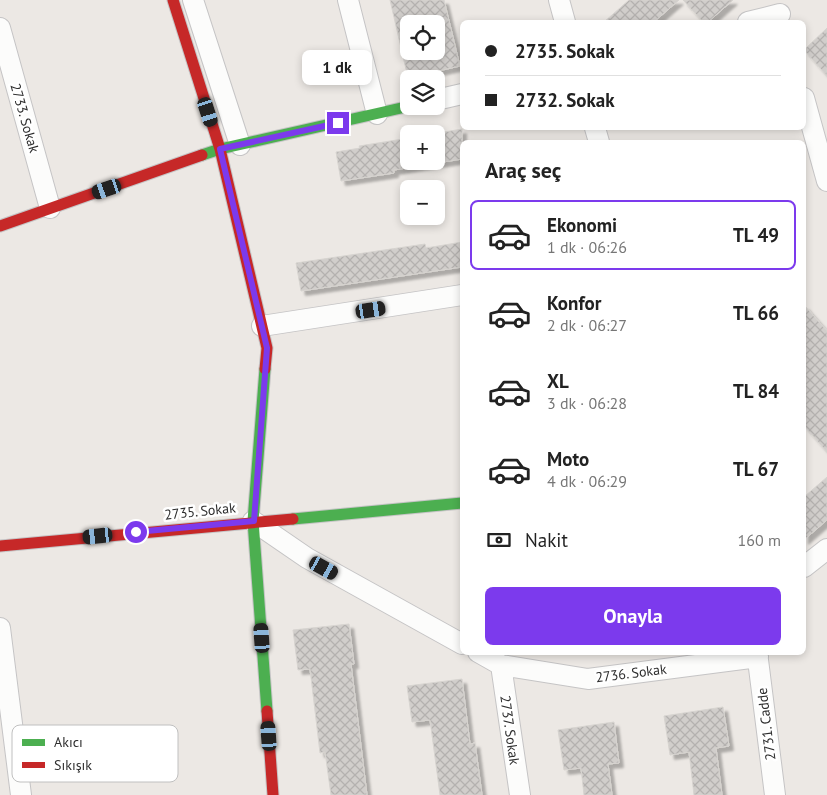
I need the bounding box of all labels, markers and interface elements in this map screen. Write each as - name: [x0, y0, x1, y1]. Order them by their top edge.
- map controls: [400, 15, 445, 225]
- button: locate: [400, 15, 445, 60]
- text: 2735. Sokak: [515, 39, 615, 63]
- callout: 1 dk: [303, 51, 373, 86]
- text: 1 dk: [322, 57, 352, 77]
- button: layers: [400, 70, 445, 115]
- street label: 2733. Sokak: [6, 81, 44, 155]
- text: 2732. Sokak: [515, 88, 615, 112]
- car: [196, 95, 219, 129]
- route end: [327, 112, 349, 134]
- button: +: [400, 125, 445, 170]
- text: Araç seç: [485, 156, 561, 184]
- car: [90, 177, 123, 201]
- button: −: [400, 180, 445, 225]
- icon: car: [487, 213, 532, 258]
- text: Ekonomi: [547, 213, 617, 237]
- text: TL 49: [733, 223, 779, 247]
- text: 1 dk · 06:26: [547, 237, 627, 257]
- icon: car: [487, 291, 532, 336]
- text: Konfor: [547, 291, 601, 315]
- car: [355, 300, 386, 320]
- text: TL 66: [733, 301, 779, 325]
- text: 2 dk · 06:27: [547, 315, 627, 335]
- icon: car: [487, 369, 532, 414]
- text: XL: [547, 369, 569, 393]
- text: TL 84: [733, 379, 779, 403]
- text: 3 dk · 06:28: [547, 393, 627, 413]
- icon: car: [487, 447, 532, 492]
- text: Moto: [547, 447, 589, 471]
- text: TL 67: [733, 457, 779, 481]
- text: 4 dk · 06:29: [547, 471, 627, 491]
- street label: 2735. Sokak: [164, 498, 237, 524]
- route start: [125, 521, 147, 543]
- icon: cash: [485, 526, 513, 554]
- car: [82, 527, 113, 545]
- text: Nakit: [525, 528, 568, 552]
- text: 160 m: [738, 530, 781, 550]
- car: [307, 554, 340, 582]
- button: Onayla: [485, 587, 781, 645]
- car: [253, 623, 270, 653]
- street label: 2736. Sokak: [594, 660, 668, 686]
- street label: 2731. Cadde: [753, 687, 779, 761]
- street label: 2737. Sokak: [496, 694, 524, 766]
- car: [260, 721, 277, 751]
- legend: [12, 725, 178, 782]
- text: Akıcı: [54, 733, 83, 751]
- text: Sıkışık: [54, 756, 92, 774]

